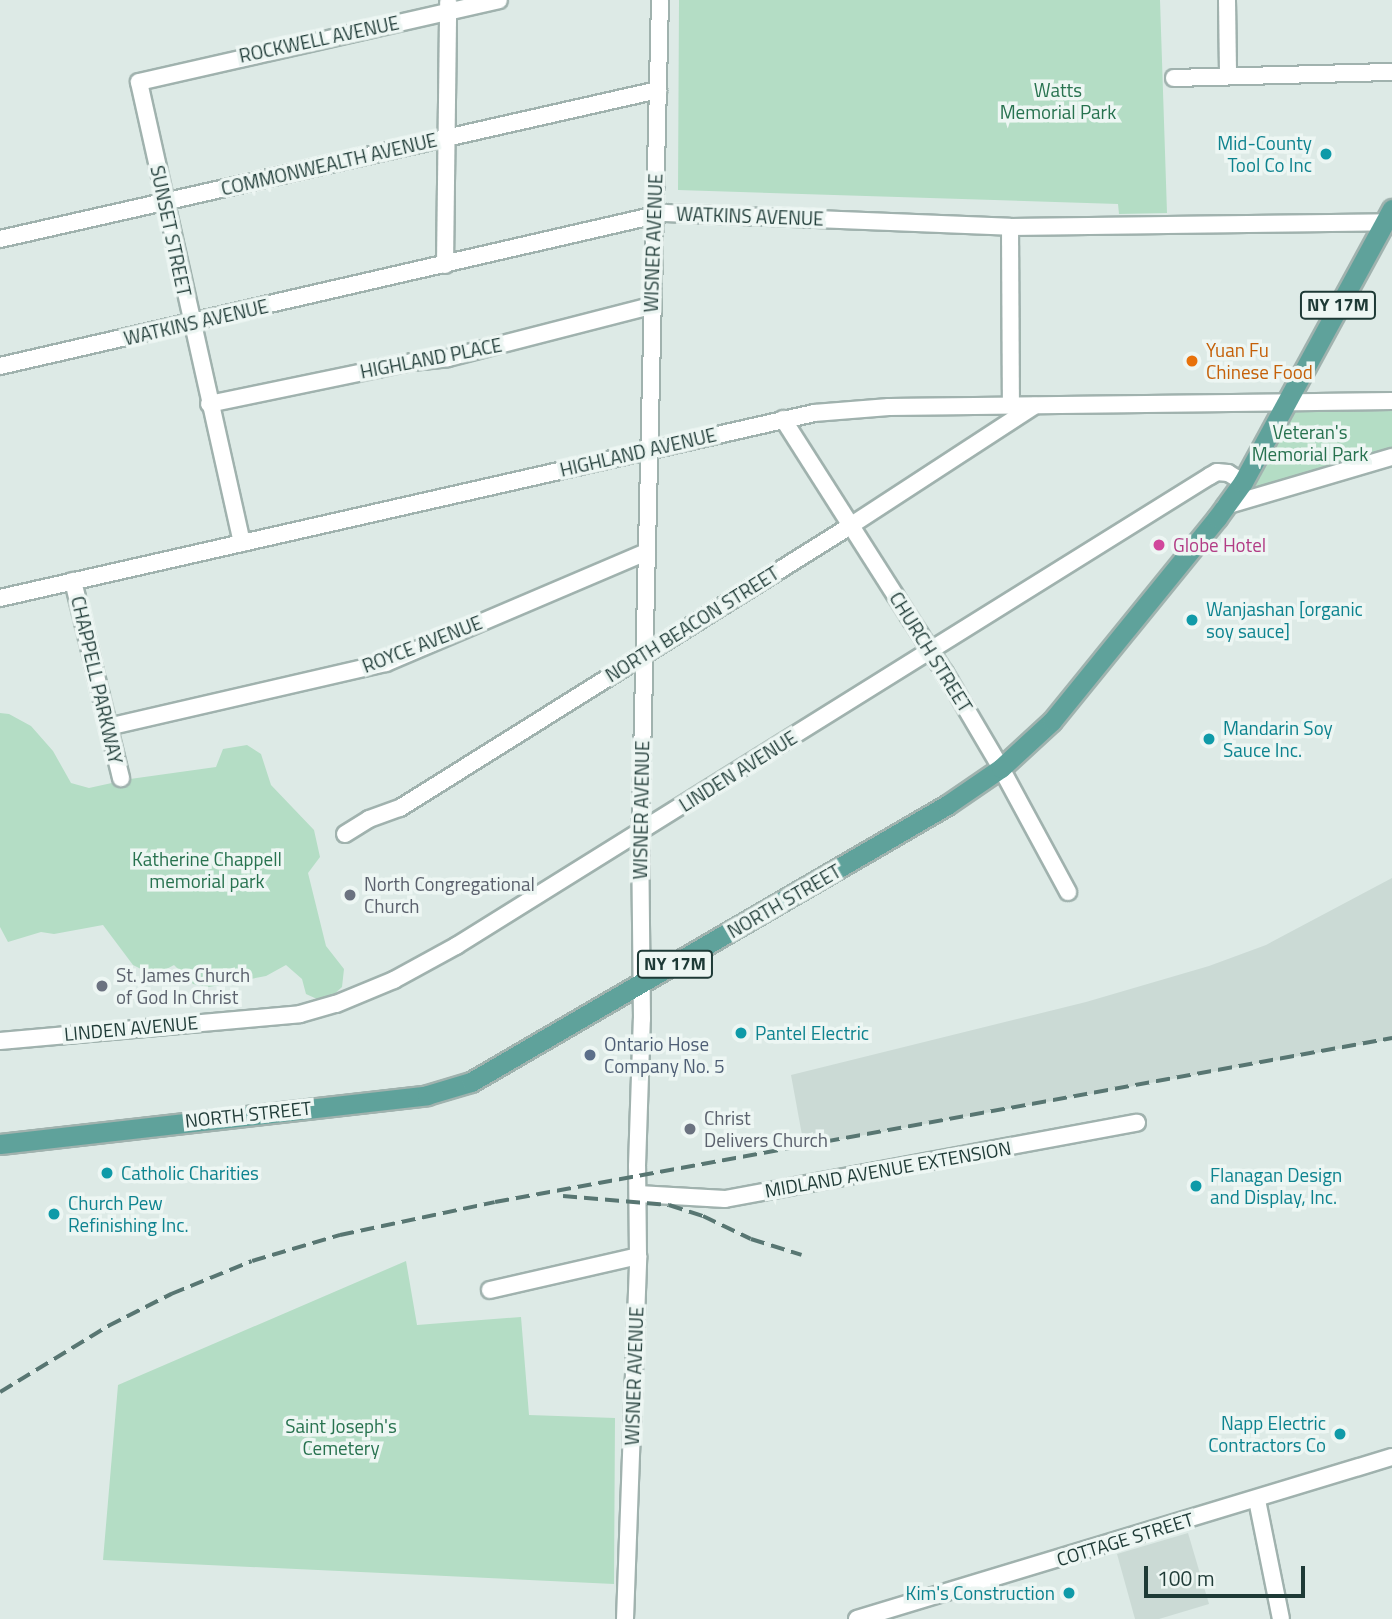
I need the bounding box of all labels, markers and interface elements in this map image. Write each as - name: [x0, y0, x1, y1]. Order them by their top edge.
- street label: ROCKWELL AVENUE: [237, 11, 401, 67]
- park label: Watts Memorial Park: [1000, 79, 1116, 123]
- street label: COMMONWEALTH AVENUE: [219, 128, 439, 200]
- place label: Mid-County Tool Co Inc: [1217, 132, 1312, 176]
- marker: Mid-County Tool Co Inc: [1318, 146, 1334, 162]
- street label: SUNSET STREET: [146, 163, 196, 299]
- street label: WISNER AVENUE: [639, 173, 667, 313]
- street label: WATKINS AVENUE: [676, 202, 824, 230]
- road number: NY 17M: [1300, 290, 1376, 320]
- street label: WATKINS AVENUE: [122, 294, 270, 350]
- street label: HIGHLAND PLACE: [358, 333, 504, 383]
- place label: Yuan Fu Chinese Food: [1206, 339, 1313, 383]
- marker: Yuan Fu Chinese Food: [1184, 353, 1200, 369]
- park label: Veteran's Memorial Park: [1252, 421, 1368, 465]
- street label: HIGHLAND AVENUE: [558, 423, 718, 481]
- place label: Globe Hotel: [1173, 534, 1266, 556]
- marker: Globe Hotel: [1151, 537, 1167, 553]
- street label: NORTH BEACON STREET: [601, 561, 783, 687]
- street label: CHURCH STREET: [885, 588, 977, 716]
- street label: CHAPPELL PARKWAY: [67, 594, 127, 766]
- place label: Wanjashan [organic soy sauce]: [1206, 598, 1363, 642]
- street label: ROYCE AVENUE: [359, 611, 485, 677]
- marker: Wanjashan [organic soy sauce]: [1184, 612, 1200, 628]
- place label: Mandarin Soy Sauce Inc.: [1223, 717, 1333, 761]
- street label: LINDEN AVENUE: [675, 726, 801, 816]
- marker: Mandarin Soy Sauce Inc.: [1201, 731, 1217, 747]
- street label: WISNER AVENUE: [628, 740, 654, 880]
- park label: Katherine Chappell memorial park: [132, 848, 282, 892]
- street label: NORTH STREET: [723, 859, 845, 943]
- place label: North Congregational Church: [364, 873, 535, 917]
- marker: North Congregational Church: [342, 887, 358, 903]
- road number: NY 17M: [636, 950, 714, 979]
- place label: St. James Church of God In Christ: [116, 964, 250, 1008]
- marker: St. James Church of God In Christ: [94, 978, 110, 994]
- street label: LINDEN AVENUE: [63, 1011, 199, 1045]
- place label: Pantel Electric: [755, 1022, 869, 1044]
- marker: Pantel Electric: [733, 1025, 749, 1041]
- place label: Ontario Hose Company No. 5: [604, 1033, 725, 1077]
- marker: Ontario Hose Company No. 5: [582, 1047, 598, 1063]
- street label: NORTH STREET: [184, 1096, 312, 1132]
- place label: Christ Delivers Church: [704, 1107, 828, 1151]
- marker: Christ Delivers Church: [682, 1121, 698, 1137]
- street label: MIDLAND AVENUE EXTENSION: [763, 1136, 1013, 1202]
- place label: Catholic Charities: [121, 1162, 259, 1184]
- place label: Flanagan Design and Display, Inc.: [1210, 1164, 1342, 1208]
- marker: Catholic Charities: [99, 1165, 115, 1181]
- marker: Flanagan Design and Display, Inc.: [1188, 1178, 1204, 1194]
- place label: Church Pew Refinishing Inc.: [68, 1192, 189, 1236]
- marker: Church Pew Refinishing Inc.: [46, 1206, 62, 1222]
- street label: WISNER AVENUE: [620, 1306, 648, 1446]
- place label: Napp Electric Contractors Co: [1208, 1412, 1326, 1456]
- park label: Saint Joseph's Cemetery: [285, 1415, 397, 1459]
- marker: Napp Electric Contractors Co: [1332, 1426, 1348, 1442]
- street label: COTTAGE STREET: [1054, 1507, 1196, 1571]
- scale bar: [1147, 1552, 1308, 1596]
- text: 100 m: [1157, 1562, 1214, 1594]
- place label: Kim's Construction: [906, 1582, 1055, 1604]
- marker: Kim's Construction: [1061, 1585, 1077, 1601]

